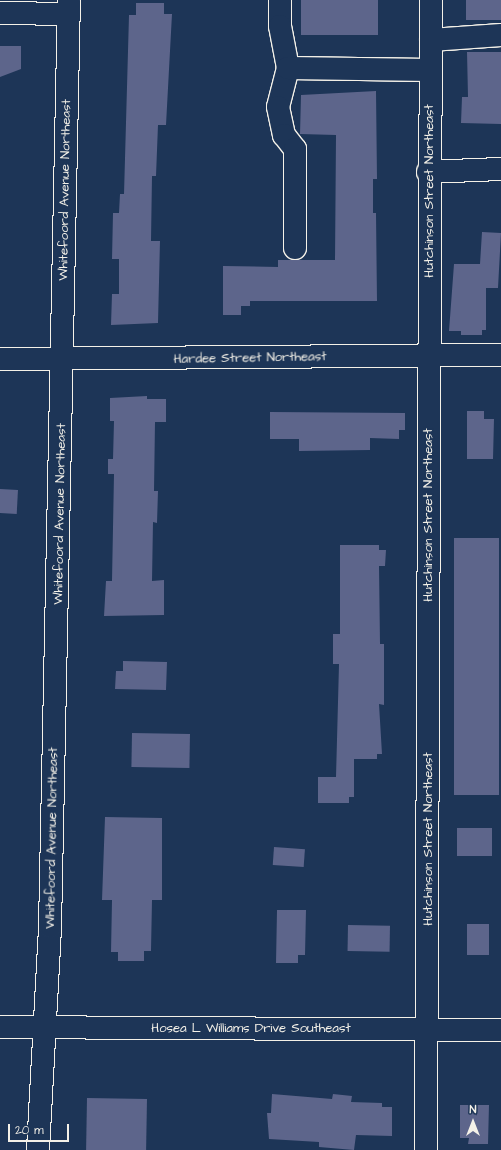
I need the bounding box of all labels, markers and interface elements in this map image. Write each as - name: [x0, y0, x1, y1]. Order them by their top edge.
- street label: Whitefoord Avenue Northeast: [56, 99, 74, 281]
- street label: Hutchinson Street Northeast: [421, 104, 437, 278]
- street label: Hardee Street Northeast: [174, 349, 326, 367]
- street label: Whitefoord Avenue Northeast: [51, 423, 69, 605]
- street label: Hutchinson Street Northeast: [420, 428, 436, 602]
- street label: Whitefoord Avenue Northeast: [43, 747, 61, 929]
- street label: Hutchinson Street Northeast: [420, 752, 436, 926]
- street label: Hosea L Williams Drive Southeast: [151, 1020, 351, 1036]
- north arrow: [453, 1102, 493, 1142]
- text: N: [470, 1102, 476, 1117]
- scale bar: [10, 1116, 71, 1142]
- text: 20 m: [15, 1122, 44, 1139]

